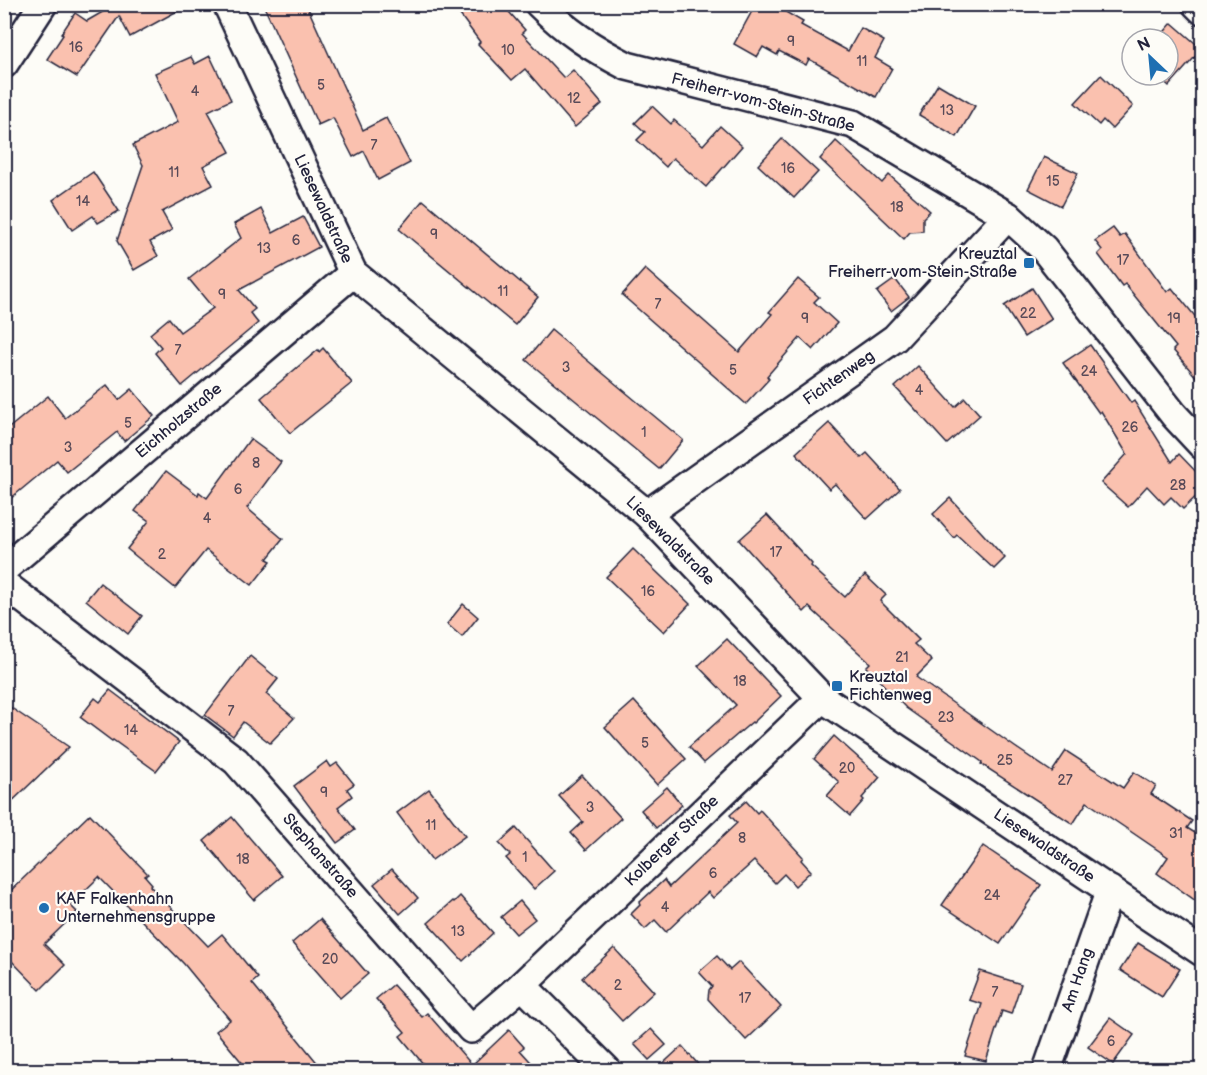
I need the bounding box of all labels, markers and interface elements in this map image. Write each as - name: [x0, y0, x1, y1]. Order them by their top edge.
- north arrow: [1120, 27, 1180, 87]
- house number: 9: [787, 33, 795, 50]
- text: N: [1135, 34, 1154, 56]
- house number: 16: [69, 39, 83, 56]
- house number: 10: [501, 42, 515, 59]
- house number: 11: [857, 53, 867, 70]
- street label: Freiherr-vom-Stein-Straße: [669, 69, 857, 137]
- house number: 5: [317, 77, 325, 94]
- house number: 4: [191, 83, 200, 100]
- house number: 12: [567, 90, 582, 107]
- house number: 13: [940, 102, 954, 119]
- house number: 7: [371, 137, 378, 154]
- street label: Liesewaldstraße: [289, 152, 357, 267]
- house number: 16: [781, 160, 795, 177]
- house number: 11: [169, 164, 179, 181]
- house number: 15: [1046, 173, 1060, 190]
- house number: 14: [76, 193, 90, 210]
- house number: 18: [890, 199, 904, 216]
- house number: 9: [430, 226, 438, 243]
- house number: 6: [292, 232, 301, 249]
- house number: 13: [257, 240, 271, 257]
- place label: Kreuztal Freiherr-vom-Stein-Straße: [828, 245, 1018, 282]
- house number: 17: [1117, 252, 1129, 269]
- marker: Kreuztal Freiherr-vom-Stein-Straße: [1022, 256, 1036, 270]
- house number: 11: [498, 283, 508, 300]
- house number: 9: [218, 286, 226, 303]
- house number: 7: [655, 296, 662, 313]
- house number: 22: [1020, 305, 1037, 322]
- house number: 9: [801, 310, 809, 327]
- house number: 19: [1167, 310, 1181, 327]
- house number: 7: [175, 342, 182, 359]
- street label: Fichtenweg: [800, 346, 878, 410]
- house number: 3: [562, 359, 570, 376]
- house number: 5: [729, 362, 737, 379]
- house number: 24: [1081, 363, 1098, 380]
- street label: Eichholzstraße: [132, 379, 226, 463]
- house number: 4: [915, 382, 924, 399]
- house number: 5: [124, 415, 132, 432]
- house number: 26: [1122, 419, 1139, 436]
- house number: 1: [641, 424, 647, 441]
- house number: 3: [64, 439, 72, 456]
- house number: 8: [252, 455, 260, 472]
- house number: 28: [1170, 477, 1186, 494]
- house number: 6: [234, 481, 243, 498]
- street label: Liesewaldstraße: [622, 493, 719, 590]
- house number: 4: [203, 510, 212, 527]
- house number: 17: [770, 544, 782, 561]
- house number: 2: [158, 546, 167, 563]
- house number: 16: [641, 583, 655, 600]
- house number: 21: [895, 649, 909, 666]
- place label: Kreuztal Fichtenweg: [849, 668, 932, 705]
- house number: 18: [733, 673, 747, 690]
- marker: Kreuztal Fichtenweg: [830, 679, 844, 693]
- house number: 7: [228, 703, 235, 720]
- house number: 23: [938, 709, 954, 726]
- house number: 14: [124, 722, 138, 739]
- house number: 5: [641, 735, 649, 752]
- house number: 25: [997, 752, 1013, 769]
- house number: 20: [839, 760, 855, 777]
- house number: 27: [1057, 772, 1073, 789]
- house number: 9: [320, 784, 328, 801]
- street label: Kolberger Straße: [621, 791, 723, 890]
- house number: 3: [586, 799, 594, 816]
- street label: Liesewaldstraße: [990, 805, 1099, 887]
- street label: Stephanstraße: [278, 810, 362, 902]
- house number: 11: [426, 817, 436, 834]
- house number: 31: [1169, 825, 1183, 842]
- house number: 8: [738, 830, 746, 847]
- house number: 1: [522, 849, 528, 866]
- house number: 18: [236, 851, 250, 868]
- house number: 6: [709, 865, 718, 882]
- house number: 24: [984, 887, 1001, 904]
- place label: KAF Falkenhahn Unternehmensgruppe: [56, 890, 216, 927]
- house number: 4: [661, 899, 670, 916]
- marker: KAF Falkenhahn Unternehmensgruppe: [37, 901, 51, 915]
- house number: 13: [451, 923, 465, 940]
- street label: Am Hang: [1058, 946, 1098, 1014]
- house number: 20: [322, 951, 338, 968]
- house number: 2: [614, 977, 623, 994]
- house number: 7: [992, 984, 999, 1001]
- house number: 17: [739, 990, 751, 1007]
- house number: 6: [1107, 1033, 1116, 1050]

